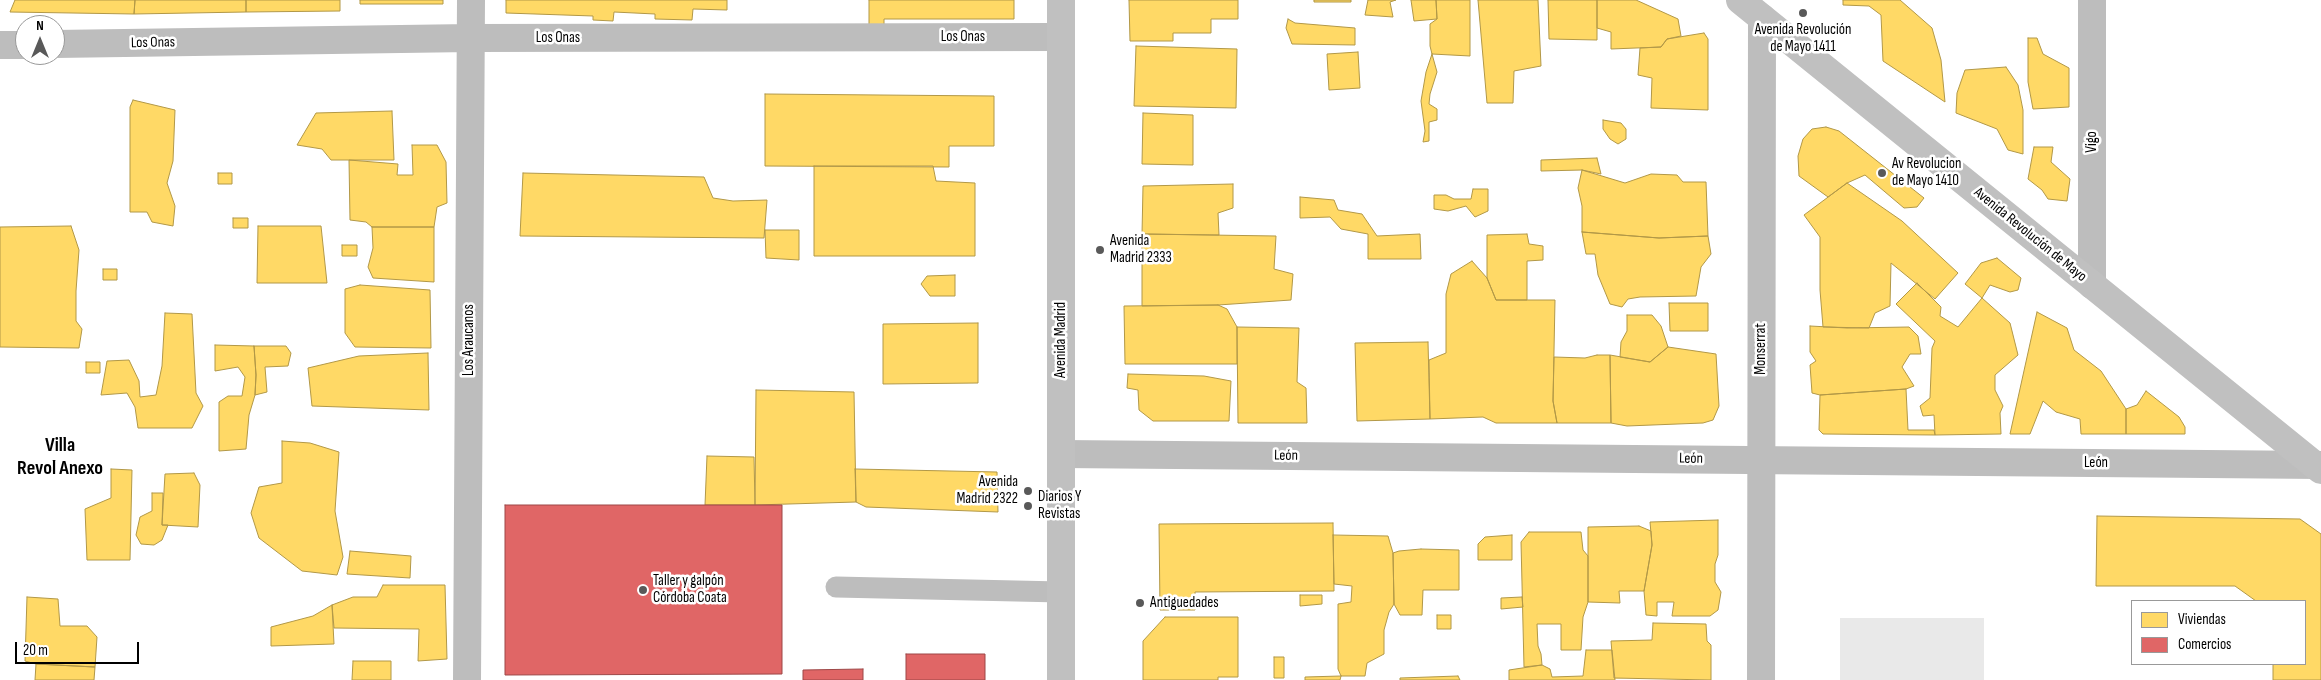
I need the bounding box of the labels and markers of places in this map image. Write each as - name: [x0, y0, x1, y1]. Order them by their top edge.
- marker: Avenida Revolución de Mayo 1411: [1797, 7, 1809, 19]
- place label: Avenida Revolución de Mayo 1411: [1755, 21, 1851, 56]
- place label: Av Revolucion de Mayo 1410: [1892, 155, 1962, 190]
- marker: Av Revolucion de Mayo 1410: [1876, 167, 1888, 179]
- place label: Avenida Madrid 2333: [1110, 232, 1172, 267]
- marker: Avenida Madrid 2333: [1094, 244, 1106, 256]
- place label: Avenida Madrid 2322: [956, 473, 1018, 508]
- marker: Avenida Madrid 2322: [1022, 485, 1034, 497]
- place label: Diarios Y Revistas: [1038, 488, 1081, 523]
- marker: Diarios Y Revistas: [1022, 500, 1034, 512]
- place label: Taller y galpón Córdoba Coata: [653, 572, 727, 607]
- marker: Taller y galpón Córdoba Coata: [637, 584, 649, 596]
- place label: Antiguedades: [1150, 594, 1219, 612]
- marker: Antiguedades: [1134, 597, 1146, 609]

